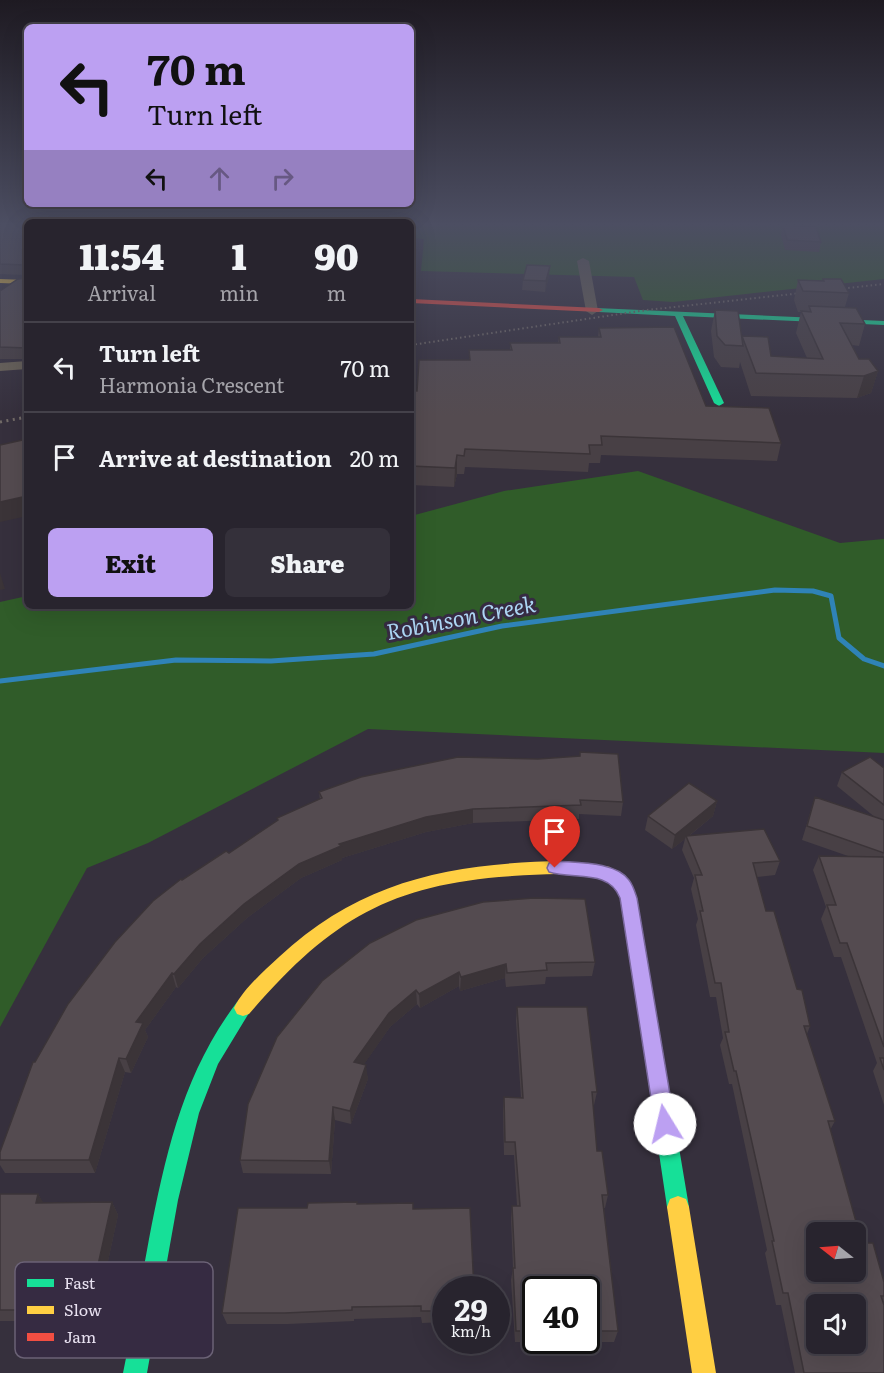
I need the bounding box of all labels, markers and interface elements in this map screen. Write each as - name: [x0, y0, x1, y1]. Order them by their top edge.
- text: 70 m: [147, 36, 246, 98]
- icon: left: [48, 48, 126, 126]
- text: Turn left: [147, 93, 262, 133]
- icon: left: [140, 162, 173, 195]
- icon: ahead: [203, 162, 236, 195]
- icon: right: [266, 162, 299, 195]
- text: 11:54: [79, 228, 164, 281]
- text: 1: [232, 228, 247, 281]
- text: 90: [314, 228, 359, 281]
- text: Arrival: [88, 277, 156, 307]
- text: min: [219, 277, 259, 307]
- text: m: [327, 277, 346, 307]
- text: Turn left: [99, 336, 200, 369]
- icon: left: [48, 351, 81, 384]
- text: 70 m: [340, 351, 390, 384]
- text: Harmonia Crescent: [99, 369, 284, 399]
- icon: arrive: [48, 441, 81, 474]
- text: Arrive at destination: [99, 441, 332, 474]
- text: 20 m: [350, 441, 399, 474]
- button: Exit: [48, 528, 213, 597]
- button: Share: [225, 528, 390, 597]
- water label: Robinson Creek: [383, 586, 538, 647]
- pin: [529, 806, 580, 868]
- icon: arrive: [538, 815, 571, 848]
- position arrow: [633, 1092, 697, 1156]
- north arrow: [806, 1222, 866, 1282]
- map controls: [806, 1222, 866, 1354]
- legend: [15, 1262, 213, 1358]
- text: Fast: [64, 1270, 96, 1294]
- speed limit sign: 40: [522, 1276, 600, 1354]
- text: 29: [454, 1286, 488, 1330]
- button: sound: [806, 1294, 866, 1354]
- text: Slow: [64, 1297, 102, 1321]
- text: km/h: [451, 1319, 491, 1342]
- text: Jam: [64, 1324, 97, 1348]

